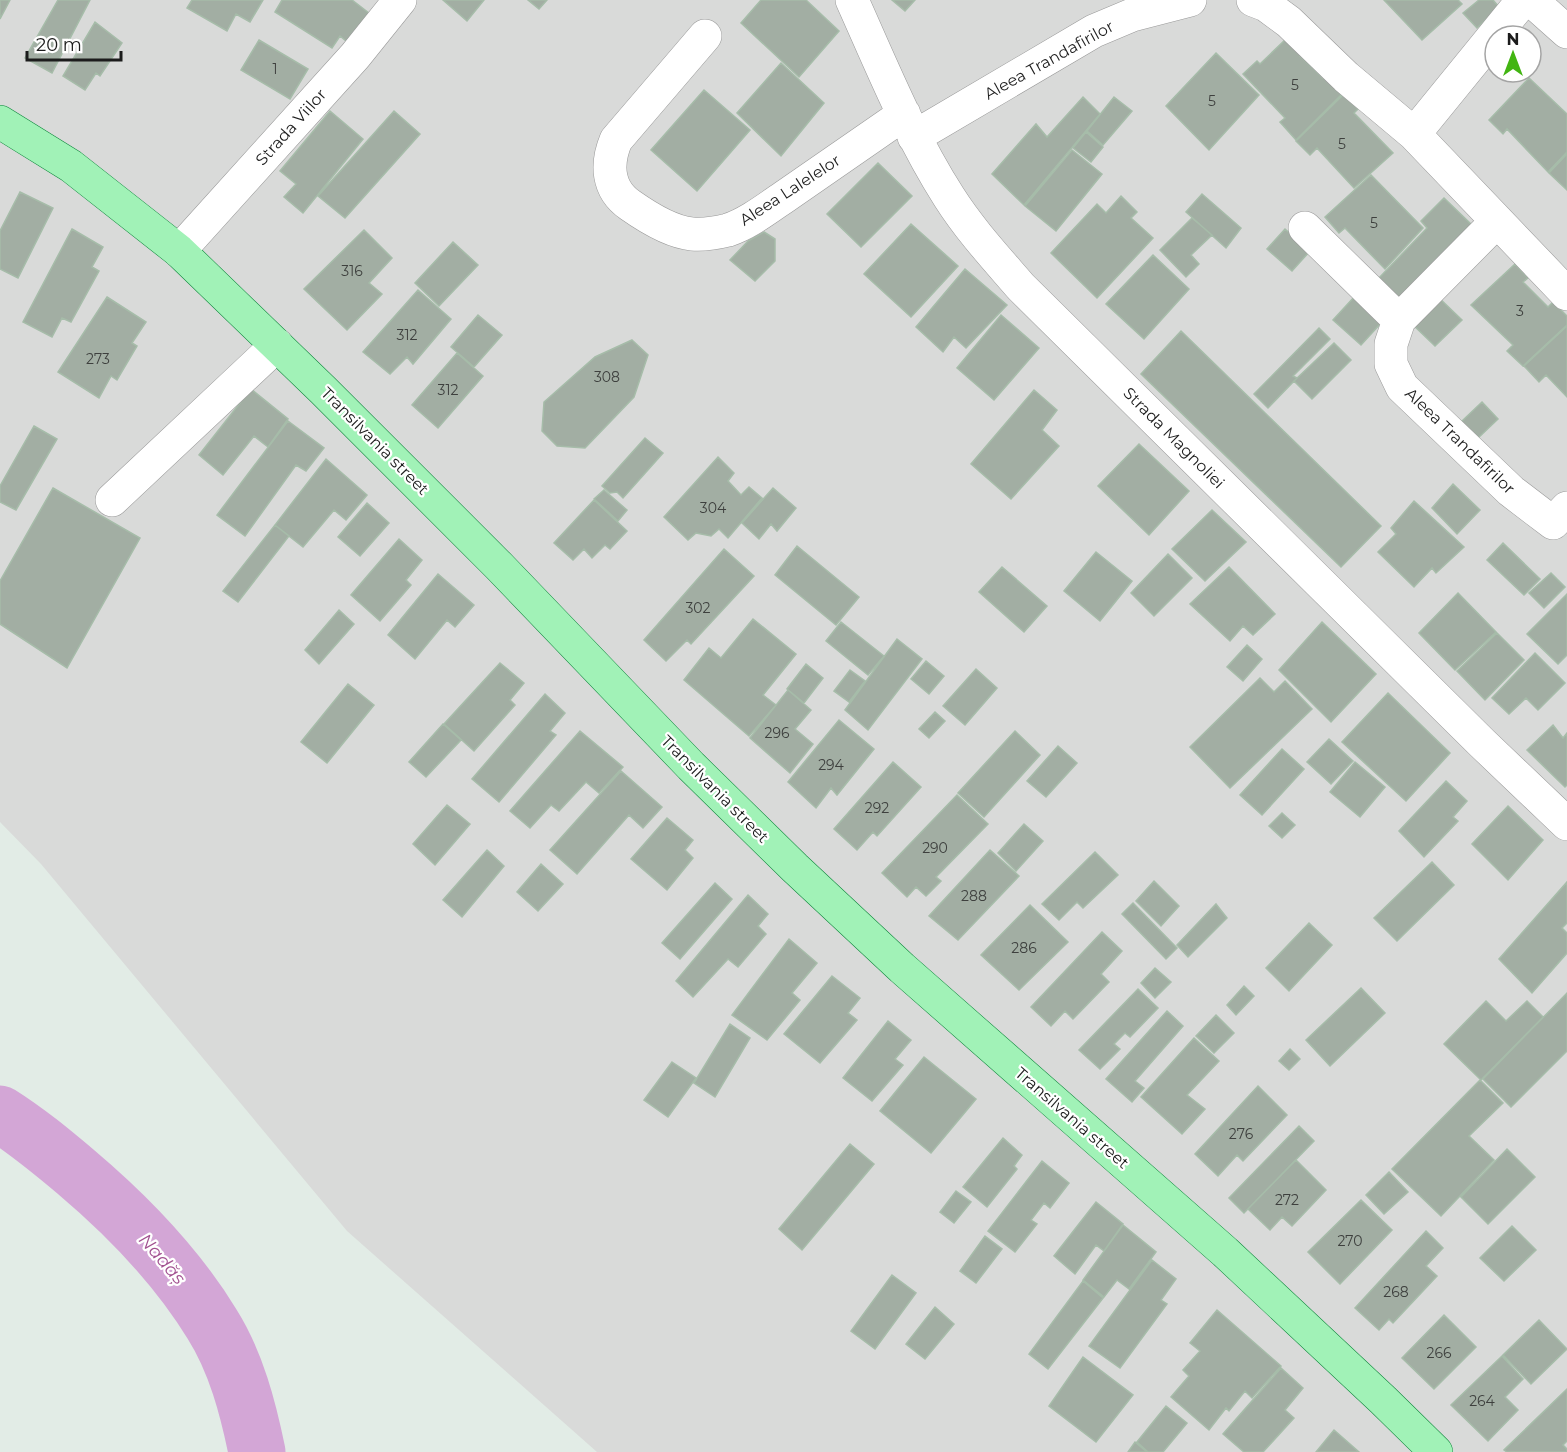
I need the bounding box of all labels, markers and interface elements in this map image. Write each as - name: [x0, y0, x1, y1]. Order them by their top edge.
- street label: Aleea Trandafirilor: [981, 17, 1117, 103]
- scale bar: [27, 24, 122, 62]
- north arrow: [1483, 24, 1543, 84]
- text: N: [1507, 30, 1519, 49]
- text: 20 m: [36, 34, 82, 56]
- house number: 1: [272, 60, 278, 78]
- house number: 5: [1291, 76, 1299, 94]
- street label: Strada Viilor: [252, 85, 330, 169]
- house number: 5: [1208, 92, 1216, 110]
- house number: 5: [1338, 135, 1346, 153]
- street label: Aleea Lalelelor: [736, 150, 844, 230]
- house number: 5: [1370, 214, 1378, 232]
- house number: 316: [341, 262, 363, 280]
- house number: 3: [1516, 302, 1524, 320]
- house number: 312: [397, 326, 417, 344]
- house number: 273: [86, 350, 110, 368]
- house number: 308: [594, 368, 620, 386]
- house number: 312: [438, 381, 458, 399]
- street label: Transilvania street: [317, 383, 433, 499]
- street label: Strada Magnoliei: [1120, 384, 1228, 492]
- street label: Aleea Trandafirilor: [1401, 384, 1519, 498]
- house number: 304: [700, 499, 727, 517]
- house number: 302: [685, 599, 711, 617]
- house number: 296: [764, 724, 790, 742]
- street label: Transilvania street: [657, 731, 773, 847]
- house number: 294: [818, 756, 845, 774]
- house number: 292: [865, 799, 889, 817]
- house number: 290: [922, 839, 948, 857]
- house number: 288: [961, 887, 987, 905]
- house number: 286: [1011, 939, 1037, 957]
- street label: Transilvania street: [1011, 1063, 1133, 1173]
- house number: 276: [1229, 1125, 1254, 1143]
- house number: 272: [1275, 1191, 1299, 1209]
- water label: Nadăș: [133, 1229, 190, 1290]
- house number: 270: [1337, 1232, 1363, 1250]
- house number: 268: [1383, 1283, 1409, 1301]
- house number: 266: [1427, 1344, 1452, 1362]
- house number: 264: [1469, 1392, 1496, 1410]

